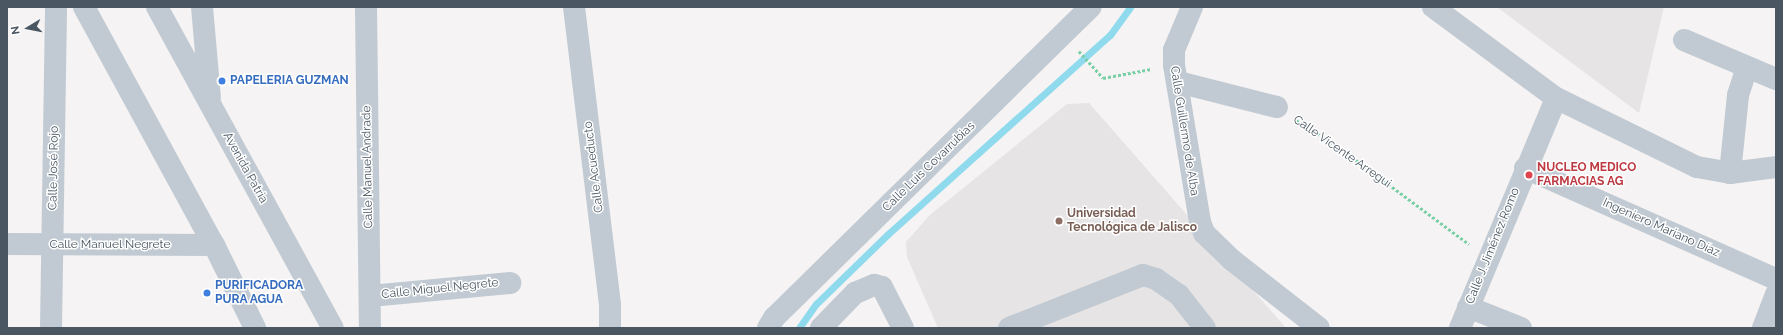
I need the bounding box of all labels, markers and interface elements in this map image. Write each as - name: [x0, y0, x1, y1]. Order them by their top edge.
- north arrow: [8, 8, 48, 48]
- text: N: [9, 25, 23, 35]
- street label: Calle Guillermo de Alba: [1167, 65, 1201, 197]
- place label: PAPELERIA GUZMAN: [230, 74, 349, 88]
- marker: PAPELERIA GUZMAN: [217, 76, 227, 86]
- street label: Calle Manuel Andrade: [360, 105, 376, 229]
- street label: Calle Vicente Arregui: [1290, 112, 1394, 192]
- street label: Calle Luis Covarrubias: [880, 119, 978, 215]
- street label: Calle Acueducto: [581, 120, 607, 214]
- street label: Calle José Rojo: [46, 126, 62, 210]
- street label: Avenida Patria: [220, 130, 270, 206]
- place label: NUCLEO MEDICO FARMACIAS AG: [1537, 161, 1636, 189]
- marker: NUCLEO MEDICO FARMACIAS AG: [1524, 170, 1534, 180]
- street label: Calle J. Jiménez Romo: [1463, 185, 1523, 307]
- street label: Ingeniero Mariano Díaz: [1600, 196, 1722, 260]
- place label: Universidad Tecnológica de Jalisco: [1067, 207, 1197, 235]
- marker: Universidad Tecnológica de Jalisco: [1054, 216, 1064, 226]
- street label: Calle Manuel Negrete: [49, 238, 171, 252]
- street label: Calle Miguel Negrete: [381, 276, 499, 302]
- place label: PURIFICADORA PURA AGUA: [215, 279, 303, 307]
- marker: PURIFICADORA PURA AGUA: [202, 288, 212, 298]

